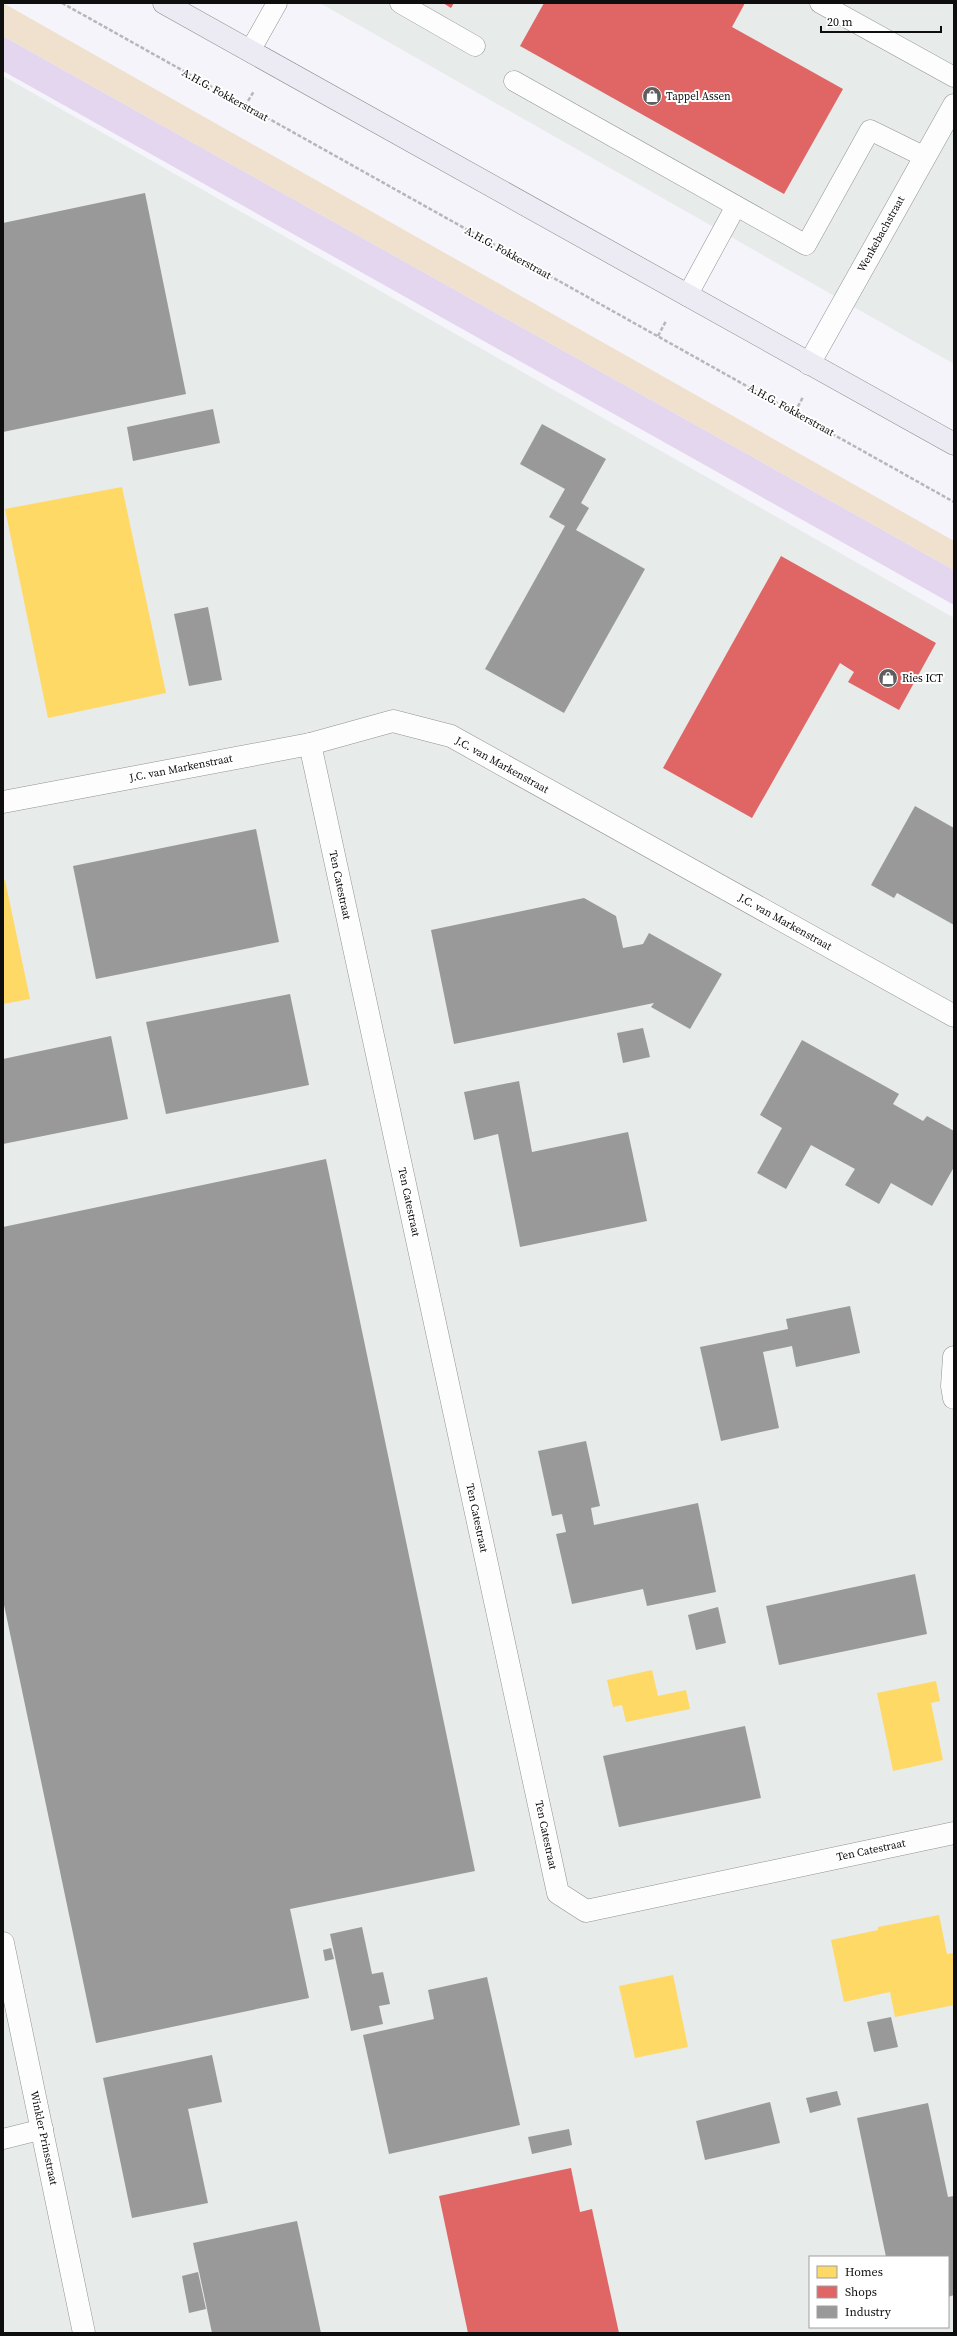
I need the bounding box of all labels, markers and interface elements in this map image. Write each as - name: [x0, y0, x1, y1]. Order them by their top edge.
- scale bar: [821, 8, 941, 34]
- text: 20 m: [827, 14, 853, 30]
- street label: A.H.G. Fokkerstraat: [179, 65, 271, 125]
- shop icon: Tappel Assen: [641, 85, 663, 107]
- place label: Tappel Assen: [666, 89, 731, 104]
- street label: Wenkebachstraat: [854, 193, 908, 275]
- street label: A.H.G. Fokkerstraat: [462, 223, 554, 283]
- street label: A.H.G. Fokkerstraat: [745, 380, 837, 440]
- shop icon: Ries ICT: [877, 667, 899, 689]
- place label: Ries ICT: [902, 671, 943, 686]
- street label: J.C. van Markenstraat: [452, 733, 552, 797]
- street label: J.C. van Markenstraat: [127, 751, 234, 786]
- street label: Ten Catestraat: [325, 849, 355, 921]
- street label: J.C. van Markenstraat: [735, 890, 835, 954]
- street label: Ten Catestraat: [394, 1166, 424, 1238]
- street label: Ten Catestraat: [462, 1482, 492, 1554]
- street label: Ten Catestraat: [531, 1799, 561, 1871]
- street label: Ten Catestraat: [835, 1835, 907, 1865]
- street label: Winkler Prinsstraat: [27, 2090, 61, 2187]
- legend: [809, 2256, 949, 2328]
- text: Homes: [845, 2264, 883, 2280]
- text: Shops: [845, 2284, 877, 2300]
- text: Industry: [845, 2304, 892, 2320]

